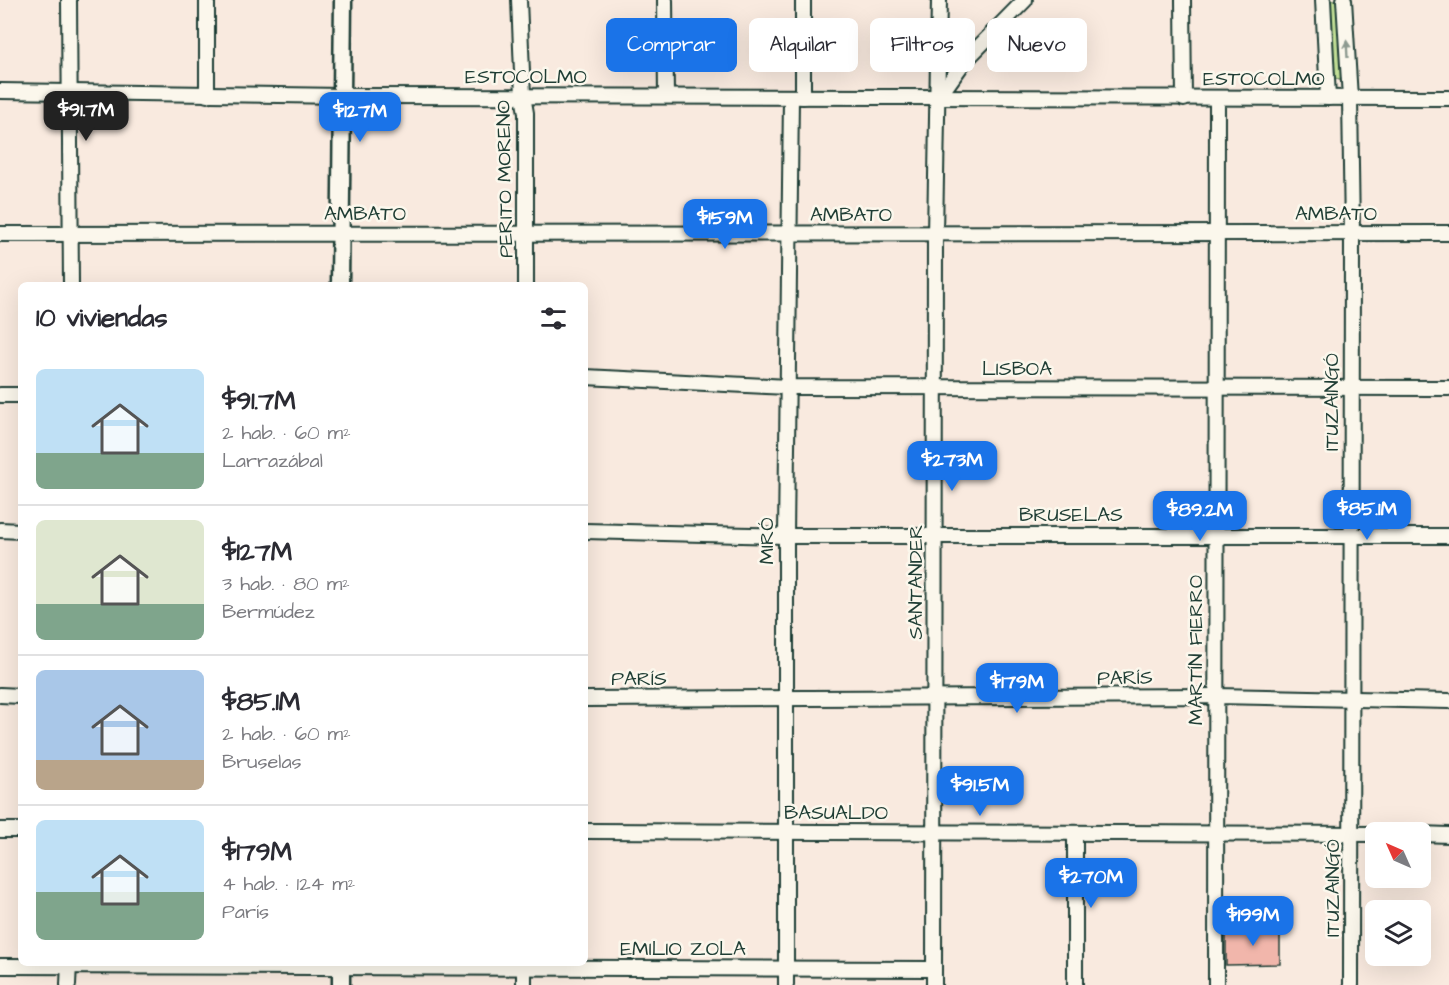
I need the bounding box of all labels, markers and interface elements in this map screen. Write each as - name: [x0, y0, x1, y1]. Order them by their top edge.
- chip: Comprar: [606, 18, 737, 72]
- chip: Alquilar: [749, 18, 858, 72]
- chip: Filtros: [870, 18, 975, 72]
- chip: Nuevo: [987, 18, 1087, 72]
- one-way arrow: [1342, 39, 1352, 58]
- street label: ESTOCOLMO: [465, 63, 587, 91]
- street label: ESTOCOLMO: [1203, 65, 1325, 93]
- pin: $91.7M: [37, 91, 135, 142]
- pin: $127M: [318, 92, 402, 143]
- text: $91.7M: [58, 96, 114, 124]
- text: $127M: [333, 97, 387, 125]
- street label: PERITO MORENO: [490, 100, 520, 258]
- pin: $159M: [683, 199, 767, 250]
- street label: AMBATO: [324, 200, 406, 228]
- street label: AMBATO: [1295, 200, 1377, 228]
- street label: AMBATO: [810, 201, 892, 229]
- text: $159M: [697, 204, 753, 232]
- text: 10 viviendas: [36, 300, 168, 336]
- icon: filters: [537, 302, 570, 335]
- street label: ITUZAINGÓ: [1318, 353, 1346, 451]
- street label: LISBOA: [982, 355, 1052, 383]
- text: $91.7M: [222, 383, 296, 419]
- icon: home: [84, 393, 156, 465]
- text: 2 hab. · 60 m²: [222, 419, 351, 447]
- pin: $273M: [910, 441, 994, 492]
- text: $273M: [921, 446, 983, 474]
- text: Larrazábal: [222, 447, 323, 475]
- pin: $85.1M: [1318, 490, 1416, 541]
- pin: $89.2M: [1151, 491, 1249, 542]
- text: $85.1M: [1337, 495, 1397, 523]
- text: $89.2M: [1167, 496, 1233, 524]
- street label: BRUSELAS: [1019, 501, 1123, 529]
- street label: MIRÓ: [753, 517, 781, 565]
- street label: SANTANDER: [902, 524, 930, 640]
- text: $127M: [222, 534, 292, 570]
- icon: home: [84, 544, 156, 616]
- text: 3 hab. · 80 m²: [222, 570, 350, 598]
- street label: MARTÍN FIERRO: [1182, 575, 1210, 725]
- text: Bermúdez: [222, 598, 315, 626]
- pin: $179M: [975, 663, 1059, 714]
- street label: PARÍS: [1097, 664, 1153, 692]
- street label: PARÍS: [611, 665, 667, 693]
- text: $179M: [990, 668, 1044, 696]
- text: $85.1M: [222, 684, 300, 720]
- icon: home: [84, 694, 156, 766]
- text: 2 hab. · 60 m²: [222, 720, 351, 748]
- text: Bruselas: [222, 748, 302, 776]
- pin: $91.5M: [931, 766, 1029, 817]
- text: $91.5M: [951, 771, 1009, 799]
- street label: BASUALDO: [784, 799, 888, 827]
- north arrow: [1365, 822, 1431, 888]
- map controls: [1365, 822, 1431, 966]
- text: $179M: [222, 834, 292, 870]
- street label: ITUZAINGÓ: [1319, 839, 1347, 937]
- icon: home: [84, 844, 156, 916]
- pin: $270M: [1049, 858, 1133, 909]
- text: $270M: [1059, 863, 1123, 891]
- text: 4 hab. · 124 m²: [222, 870, 355, 898]
- pin: $199M: [1211, 896, 1295, 947]
- text: París: [222, 898, 269, 926]
- button: layers: [1365, 900, 1431, 966]
- text: $199M: [1226, 901, 1280, 929]
- street label: EMILIO ZOLA: [620, 935, 746, 963]

